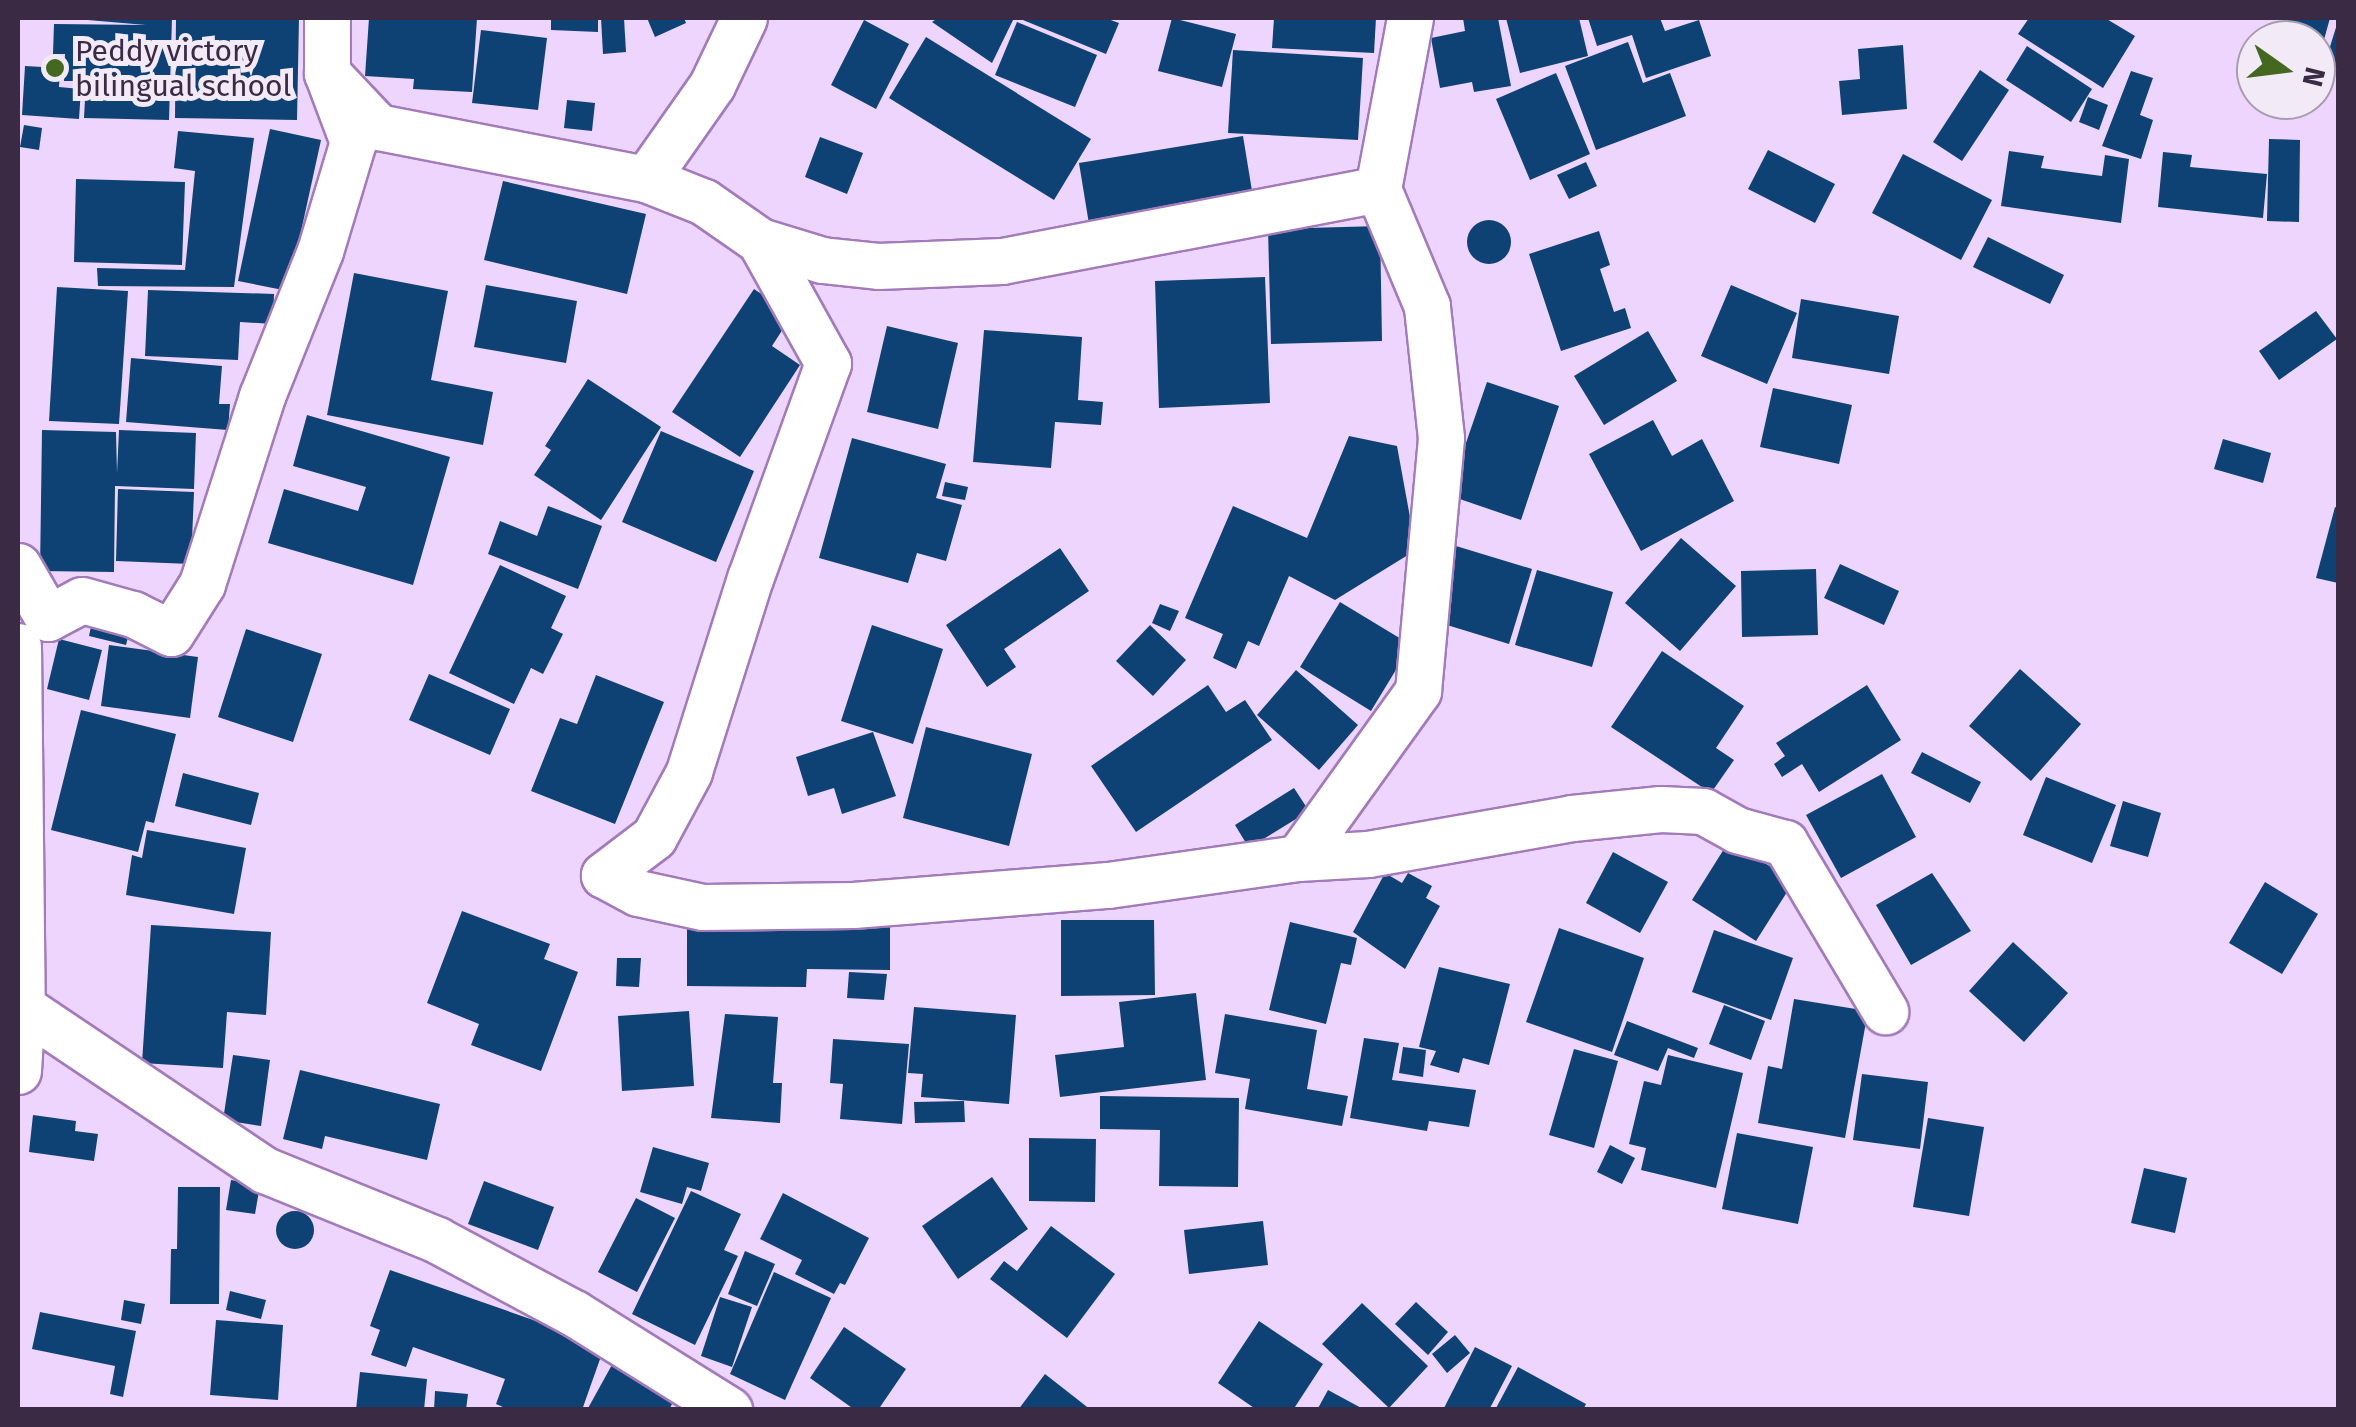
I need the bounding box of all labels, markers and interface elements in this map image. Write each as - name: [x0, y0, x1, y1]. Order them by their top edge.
- north arrow: [2236, 20, 2336, 120]
- place label: Peddy victory bilingual school: [75, 33, 291, 104]
- marker: Peddy victory bilingual school: [44, 57, 66, 79]
- text: N: [2295, 64, 2332, 90]

